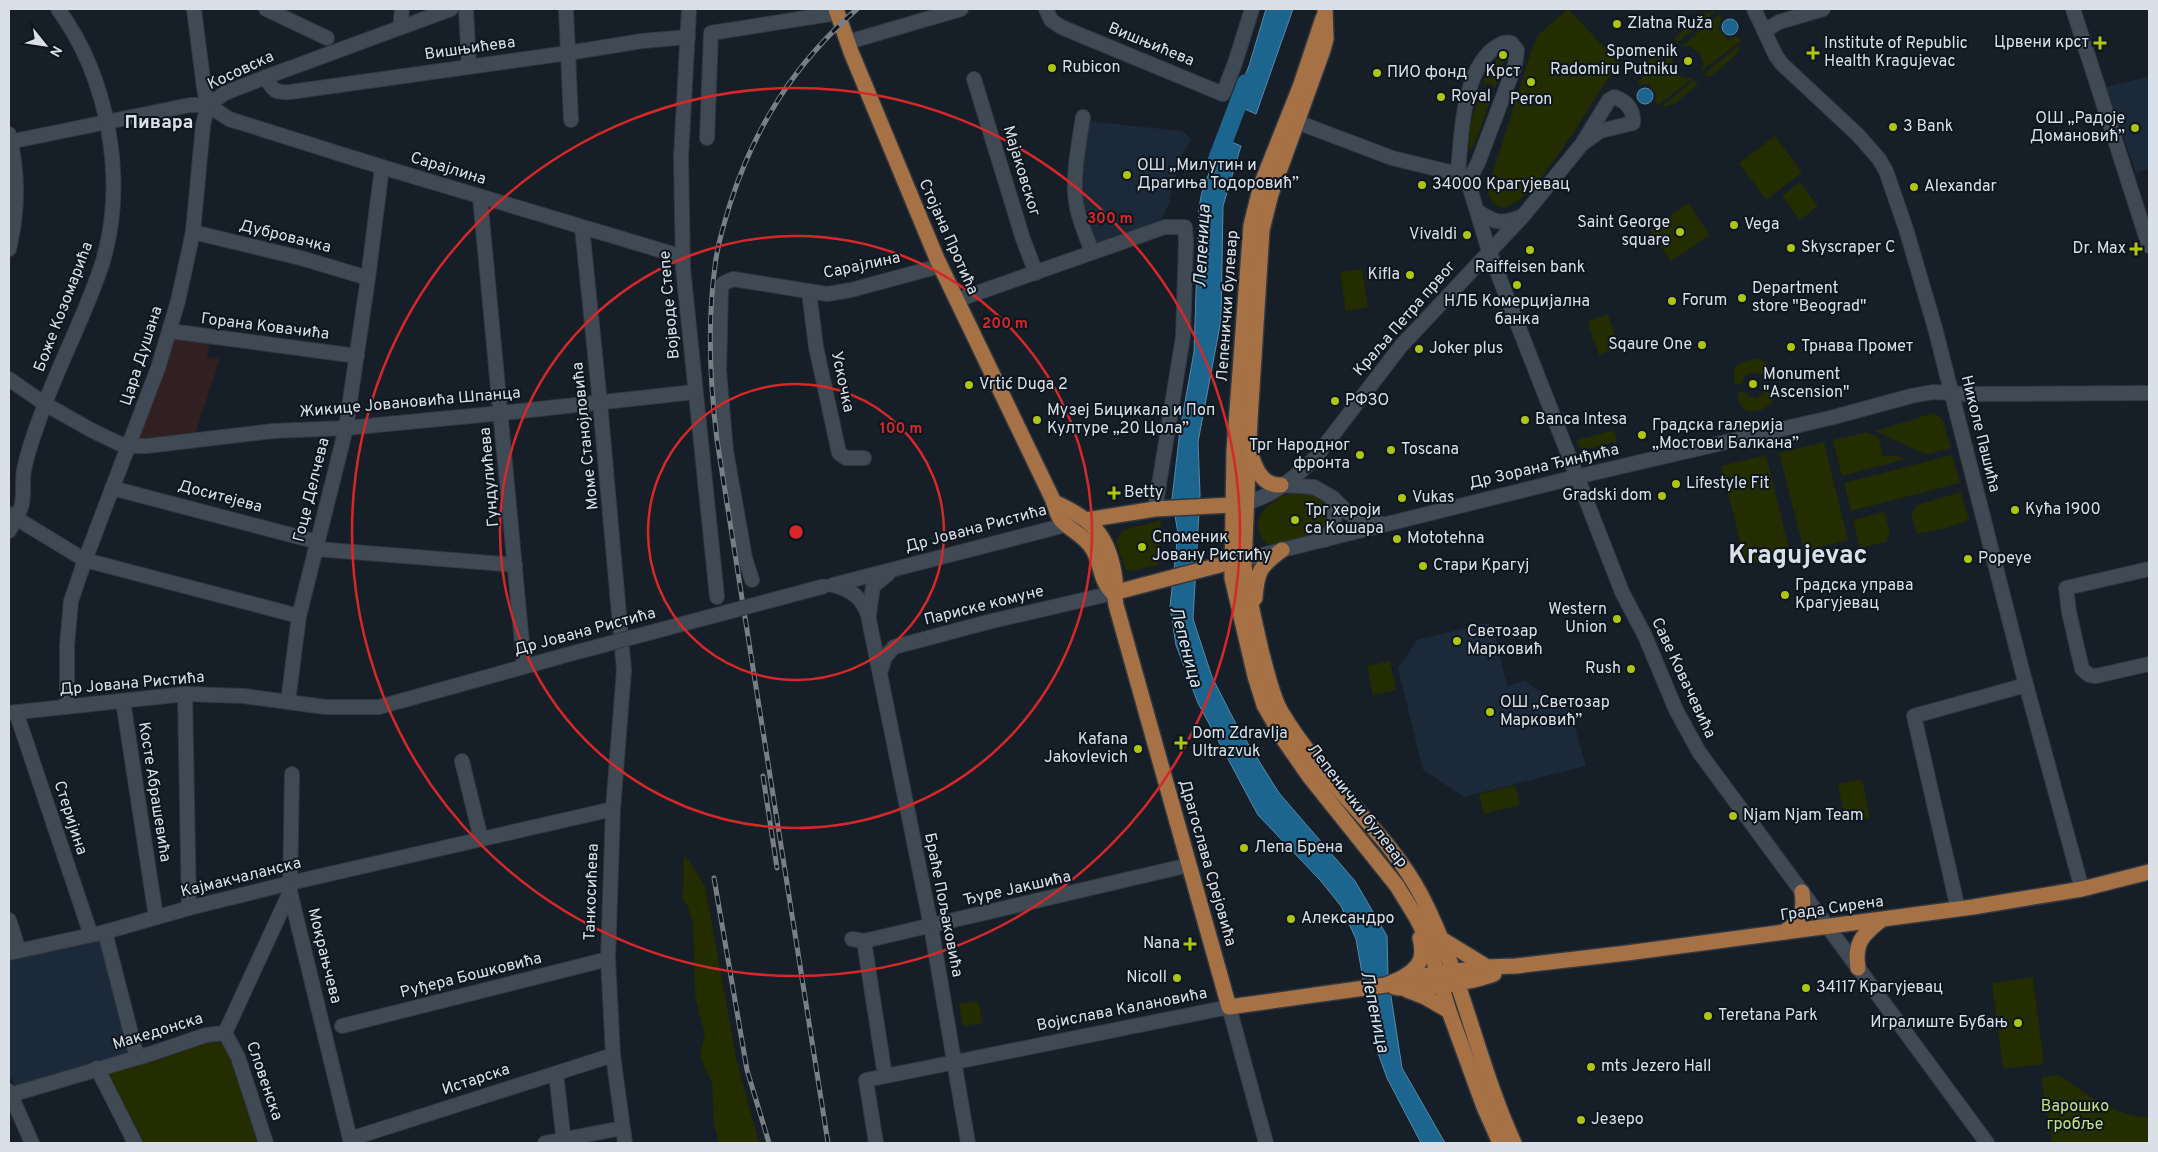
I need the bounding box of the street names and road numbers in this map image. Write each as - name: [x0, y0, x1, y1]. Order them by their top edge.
- street label: Вишњићева: [1105, 19, 1197, 71]
- street label: Вишњићева: [423, 33, 517, 65]
- street label: Косовска: [205, 47, 277, 95]
- street label: Мајаковског: [998, 123, 1044, 219]
- street label: Сарајлина: [408, 148, 488, 190]
- street label: Стојана Протића: [914, 176, 982, 298]
- street label: Дубровачка: [237, 216, 333, 258]
- street label: Лепенички булевар: [1213, 229, 1243, 383]
- street label: Боже Козомарића: [30, 239, 98, 375]
- street label: Сарајлина: [822, 248, 902, 284]
- street label: Војводе Степе: [655, 250, 685, 360]
- street label: Краља Петра првог: [1349, 257, 1461, 381]
- street label: Цара Душана: [117, 304, 167, 408]
- street label: Горана Ковачића: [200, 309, 330, 345]
- street label: Ускочка: [826, 350, 858, 414]
- street label: Моме Станојловића: [568, 361, 604, 511]
- street label: Николе Пашића: [1956, 373, 2004, 495]
- street label: Жикице Јовановића Шпанца: [299, 383, 521, 423]
- street label: Гундулићева: [476, 426, 504, 528]
- street label: Гоце Делчева: [289, 436, 335, 544]
- street label: Др Зорана Ђинђића: [1467, 440, 1621, 494]
- street label: Доситејева: [176, 476, 264, 518]
- street label: Др Јована Ристића: [903, 500, 1049, 558]
- street label: Париске комуне: [922, 581, 1046, 631]
- street label: Др Јована Ристића: [512, 603, 658, 661]
- street label: Саве Ковачевића: [1646, 614, 1720, 742]
- street label: Др Јована Ристића: [58, 668, 206, 700]
- street label: Косте Абрашевића: [133, 720, 175, 864]
- street label: Лепенички булевар: [1302, 740, 1412, 872]
- street label: Драгослава Срејовића: [1174, 777, 1240, 949]
- street label: Стеријина: [49, 778, 91, 858]
- street label: Браће Пољаковића: [919, 831, 967, 979]
- street label: Танкосићева: [580, 843, 604, 941]
- street label: Кајмакчаланска: [179, 853, 303, 903]
- street label: Ђуре Јакшића: [961, 867, 1073, 911]
- street label: Града Сирена: [1779, 892, 1885, 926]
- street label: Мокрањчева: [302, 906, 346, 1006]
- street label: Руђера Бошковића: [398, 949, 544, 1003]
- street label: Војислава Калановића: [1035, 984, 1209, 1036]
- street label: Македонска: [110, 1009, 206, 1055]
- street label: Словенска: [241, 1039, 287, 1123]
- street label: Истарска: [440, 1060, 512, 1100]

